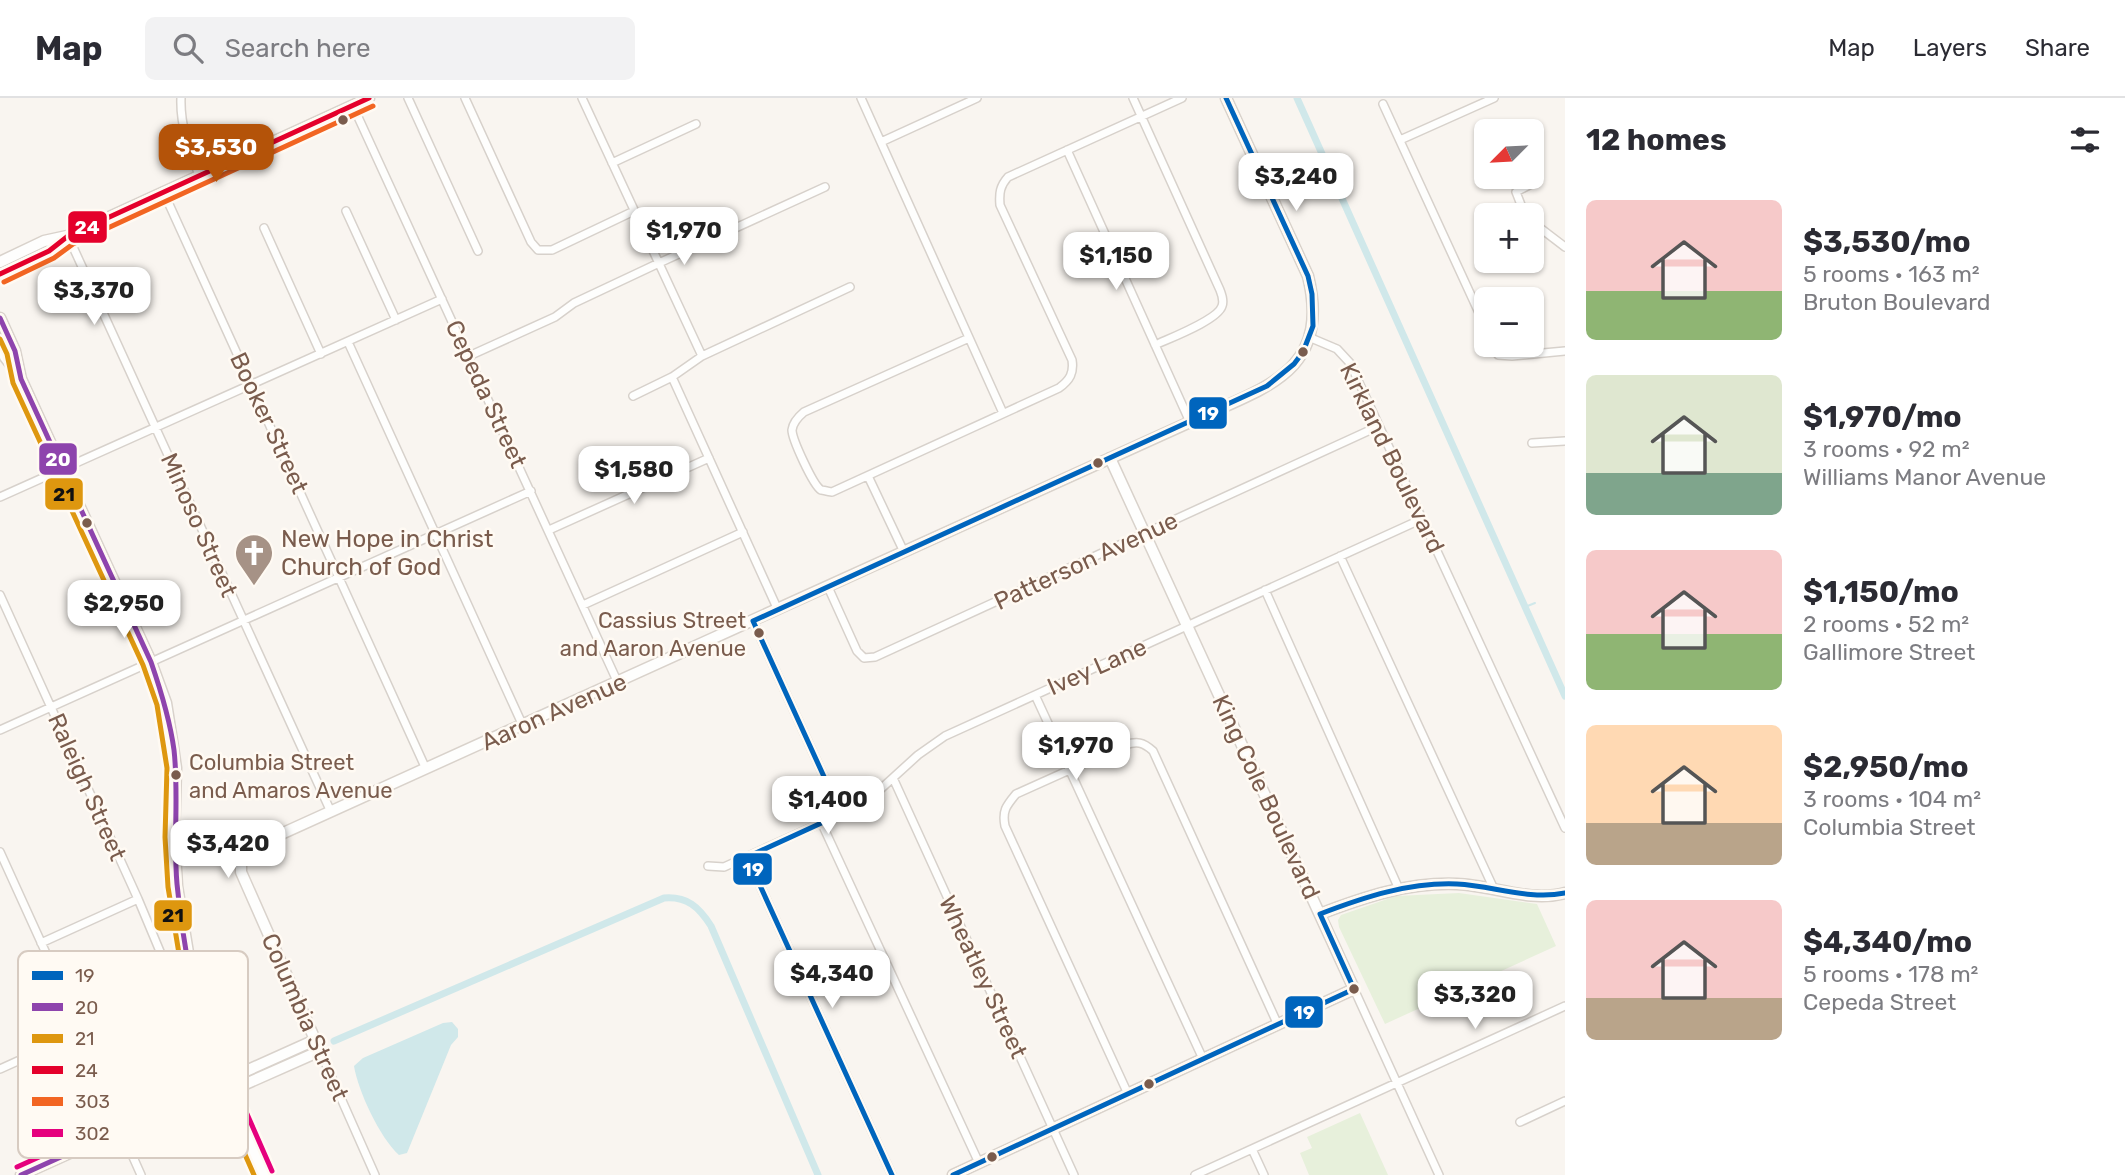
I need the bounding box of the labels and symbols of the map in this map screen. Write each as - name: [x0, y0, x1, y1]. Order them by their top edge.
- unlabelled marker: [336, 113, 350, 127]
- north arrow: [1474, 119, 1544, 189]
- pin: $3,530: [159, 125, 273, 184]
- pin: $3,240: [1239, 153, 1353, 213]
- pin: $1,970: [627, 208, 741, 267]
- line badge: 24: [67, 210, 108, 244]
- text: 24: [74, 216, 100, 239]
- pin: $1,150: [1059, 232, 1173, 292]
- pin: $3,370: [37, 268, 151, 327]
- street label: Cepeda Street: [440, 316, 532, 472]
- unlabelled marker: [1296, 345, 1310, 359]
- street label: Booker Street: [224, 348, 314, 498]
- street label: Kirkland Boulevard: [1334, 358, 1450, 558]
- line badge: 19: [1188, 396, 1228, 430]
- text: 19: [1197, 402, 1219, 425]
- line badge: 20: [38, 442, 78, 476]
- pin: $1,580: [577, 446, 691, 506]
- text: 20: [45, 448, 71, 471]
- street label: Minoso Street: [155, 449, 243, 601]
- unlabelled marker: [1091, 456, 1105, 470]
- line badge: 21: [44, 477, 84, 511]
- text: 21: [53, 483, 75, 506]
- street label: Patterson Avenue: [990, 506, 1182, 616]
- unlabelled marker: [80, 516, 94, 530]
- place label: New Hope in Christ Church of God: [281, 525, 493, 581]
- church icon: New Hope in Christ Church of God: [233, 532, 275, 587]
- pin: $2,950: [67, 580, 181, 640]
- place label: Cassius Street and Aaron Avenue: [560, 607, 746, 662]
- marker: Cassius Street and Aaron Avenue: [752, 626, 766, 640]
- street label: Ivey Lane: [1043, 633, 1151, 701]
- street label: Aaron Avenue: [477, 668, 631, 756]
- street label: King Cole Boulevard: [1206, 690, 1326, 904]
- street label: Raleigh Street: [42, 709, 132, 865]
- pin: $1,970: [1019, 722, 1133, 782]
- place label: Columbia Street and Amaros Avenue: [189, 749, 393, 804]
- marker: Columbia Street and Amaros Avenue: [169, 768, 183, 782]
- pin: $1,400: [771, 776, 885, 836]
- pin: $3,420: [171, 820, 285, 880]
- line badge: 19: [732, 852, 773, 886]
- text: 19: [742, 858, 764, 881]
- street label: Wheatley Street: [933, 891, 1033, 1063]
- line badge: 21: [153, 899, 193, 932]
- text: 21: [162, 904, 184, 927]
- street label: Columbia Street: [256, 929, 354, 1105]
- pin: $4,340: [775, 950, 889, 1010]
- legend: [18, 951, 248, 1158]
- text: 19: [75, 964, 94, 987]
- pin: $3,320: [1418, 972, 1532, 1031]
- unlabelled marker: [1347, 982, 1361, 996]
- line badge: 19: [1284, 995, 1324, 1029]
- text: 20: [75, 996, 98, 1019]
- text: 19: [1293, 1001, 1315, 1024]
- text: 21: [75, 1027, 94, 1050]
- text: 24: [75, 1059, 98, 1082]
- unlabelled marker: [1142, 1077, 1156, 1091]
- text: 303: [75, 1090, 110, 1113]
- text: 302: [75, 1122, 110, 1145]
- unlabelled marker: [985, 1150, 999, 1164]

